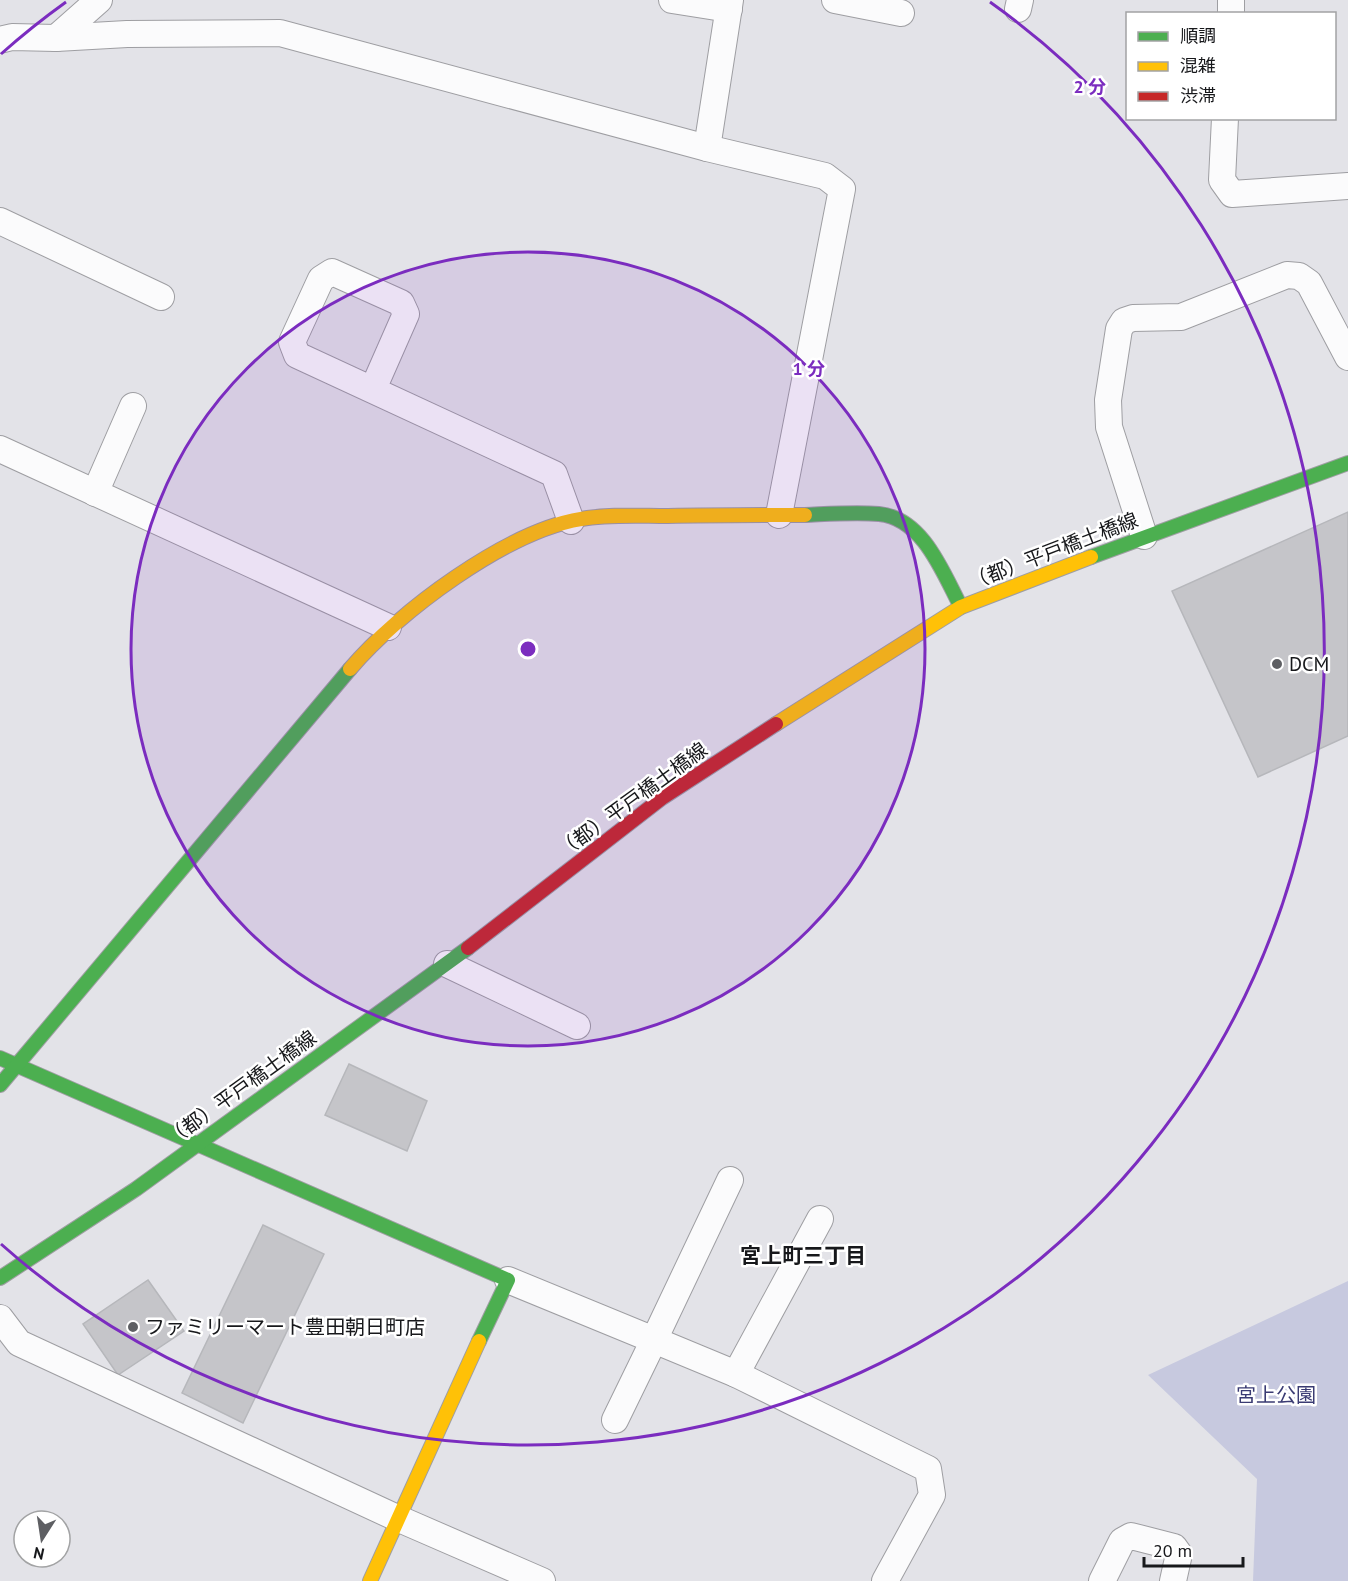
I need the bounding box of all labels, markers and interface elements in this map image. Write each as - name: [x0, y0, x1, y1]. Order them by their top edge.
- legend: [1126, 12, 1336, 120]
- text: 順調: [1180, 24, 1216, 47]
- text: 混雑: [1180, 54, 1216, 77]
- text: 2 分: [1074, 75, 1106, 98]
- text: 渋滞: [1180, 84, 1216, 107]
- text: 1 分: [793, 357, 825, 380]
- street label: （都）平戸橋土橋線: [964, 507, 1142, 595]
- centre of rings: [518, 639, 538, 659]
- place label: DCM: [1289, 651, 1329, 677]
- marker: DCM: [1270, 657, 1284, 671]
- street label: （都）平戸橋土橋線: [552, 737, 712, 863]
- street label: （都）平戸橋土橋線: [161, 1025, 321, 1151]
- district label: 宮上町三丁目: [740, 1242, 866, 1269]
- place label: ファミリーマート豊田朝日町店: [145, 1314, 425, 1340]
- marker: ファミリーマート豊田朝日町店: [126, 1320, 140, 1334]
- park label: 宮上公園: [1236, 1382, 1316, 1408]
- north arrow: [12, 1509, 72, 1569]
- scale bar: [1144, 1530, 1243, 1568]
- text: 20 m: [1153, 1539, 1192, 1562]
- text: N: [32, 1543, 46, 1565]

